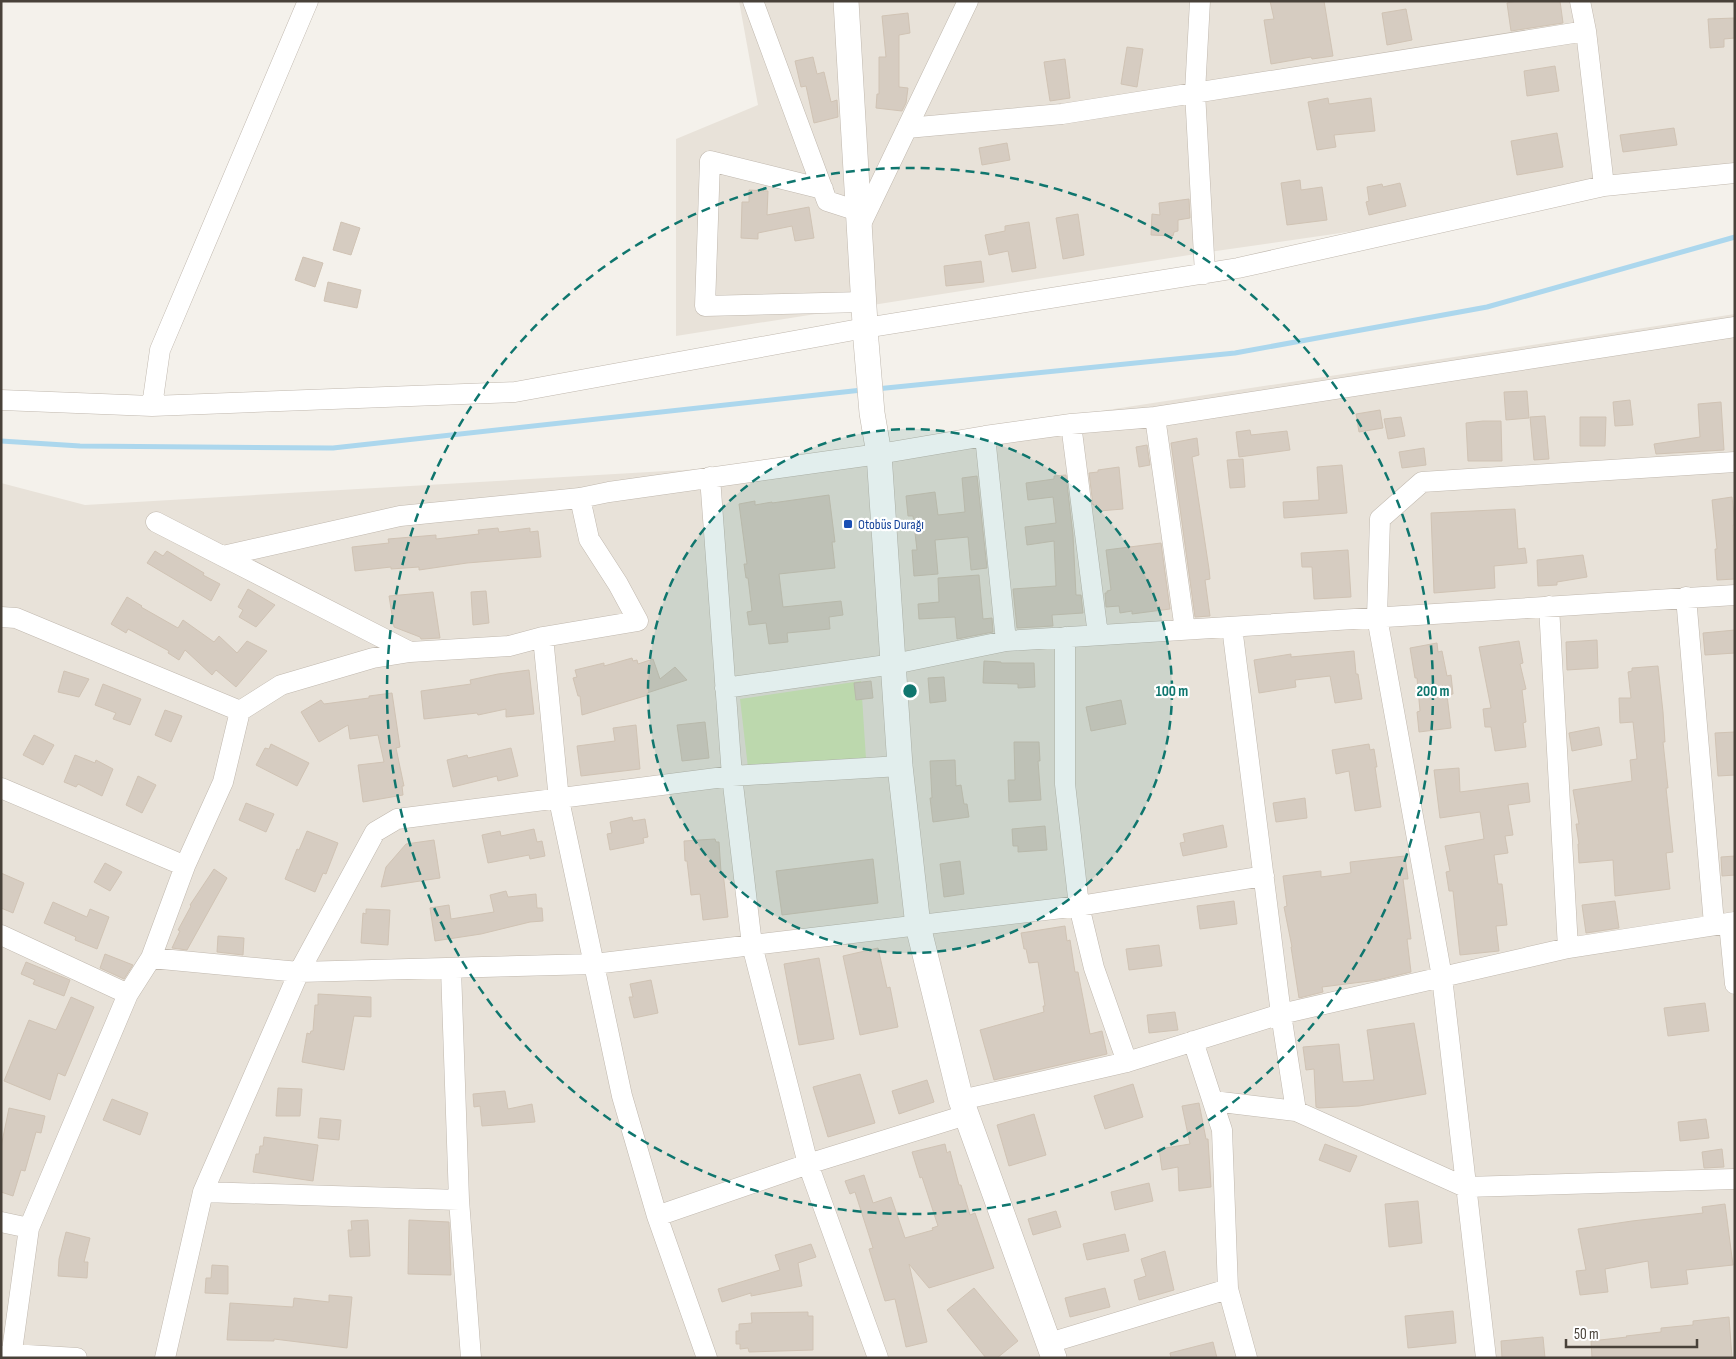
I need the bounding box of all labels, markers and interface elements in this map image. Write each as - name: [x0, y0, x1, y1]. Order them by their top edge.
- place label: Otobüs Durağı: [858, 516, 924, 533]
- marker: Otobüs Durağı: [842, 518, 854, 530]
- centre of rings: [901, 682, 919, 700]
- text: 100 m: [1156, 682, 1188, 701]
- text: 200 m: [1416, 682, 1450, 701]
- scale bar: [1566, 1316, 1697, 1348]
- text: 50 m: [1574, 1325, 1599, 1344]

